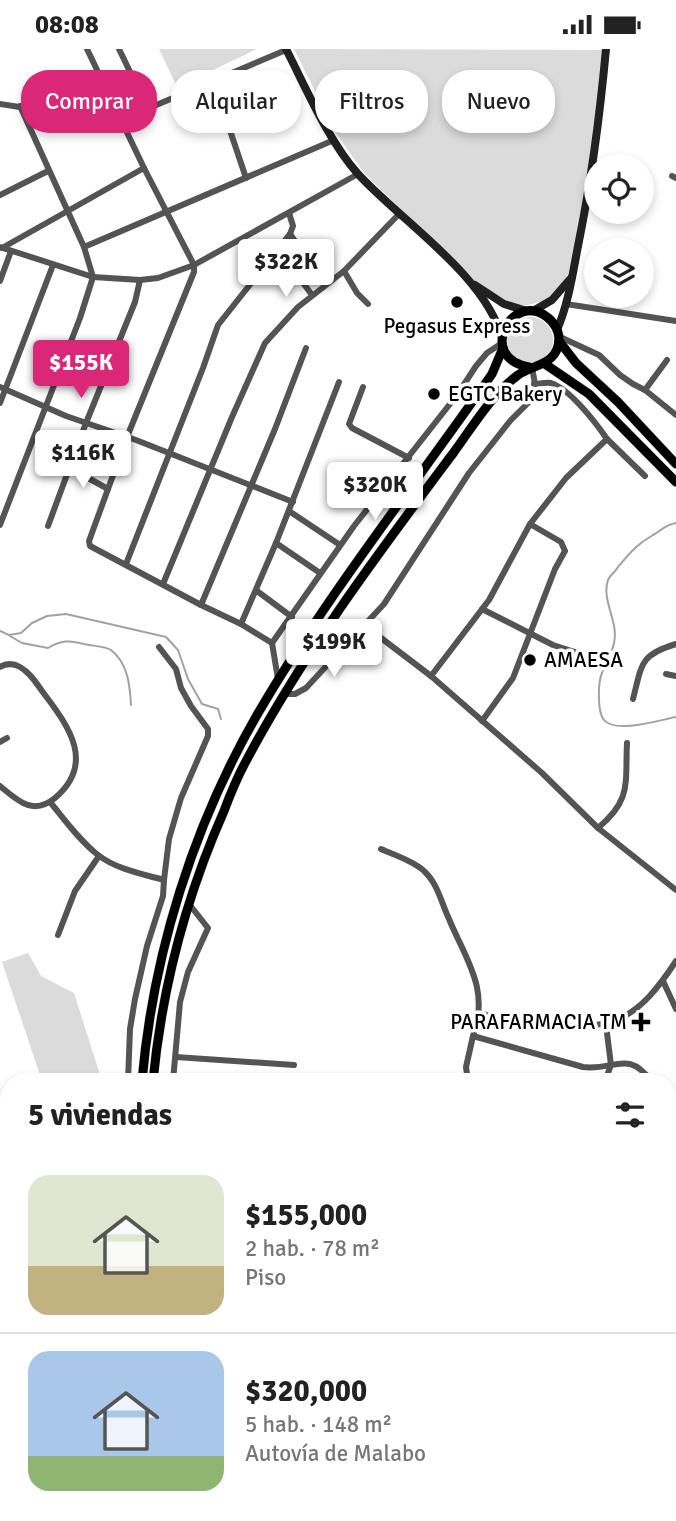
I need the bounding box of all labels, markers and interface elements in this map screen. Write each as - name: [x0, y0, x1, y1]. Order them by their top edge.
- text: 08:08: [35, 9, 99, 41]
- chip: Comprar: [21, 70, 157, 133]
- chip: Alquilar: [171, 70, 301, 133]
- chip: Filtros: [315, 70, 428, 133]
- chip: Nuevo: [442, 70, 555, 133]
- map controls: [584, 154, 654, 308]
- button: locate: [584, 154, 654, 224]
- button: layers: [584, 238, 654, 308]
- pin: $322K: [237, 239, 335, 299]
- text: $322K: [254, 247, 318, 276]
- marker: Pegasus Express: [449, 294, 465, 310]
- place label: Pegasus Express: [384, 313, 530, 339]
- pin: $155K: [32, 341, 130, 400]
- text: $155K: [49, 348, 113, 377]
- place label: EGTC Bakery: [448, 381, 563, 407]
- marker: EGTC Bakery: [426, 386, 442, 402]
- pin: $116K: [34, 431, 132, 490]
- text: $116K: [51, 438, 115, 467]
- pin: $320K: [326, 463, 424, 522]
- text: $320K: [343, 470, 407, 499]
- pin: $199K: [285, 619, 383, 679]
- text: $199K: [302, 627, 366, 656]
- place label: AMAESA: [544, 647, 623, 673]
- marker: AMAESA: [522, 652, 538, 668]
- place label: PARAFARMACIA TM: [450, 1009, 627, 1035]
- marker: PARAFARMACIA TM: [633, 1014, 649, 1030]
- icon: filters: [611, 1096, 649, 1134]
- text: 5 viviendas: [28, 1097, 172, 1134]
- text: $155,000: [245, 1197, 367, 1234]
- icon: home: [84, 1203, 168, 1287]
- text: 2 hab. · 78 m²: [245, 1234, 380, 1263]
- text: Piso: [245, 1263, 286, 1292]
- text: $320,000: [245, 1373, 367, 1410]
- icon: home: [84, 1379, 168, 1463]
- text: 5 hab. · 148 m²: [245, 1410, 392, 1439]
- text: Autovía de Malabo: [245, 1439, 426, 1468]

